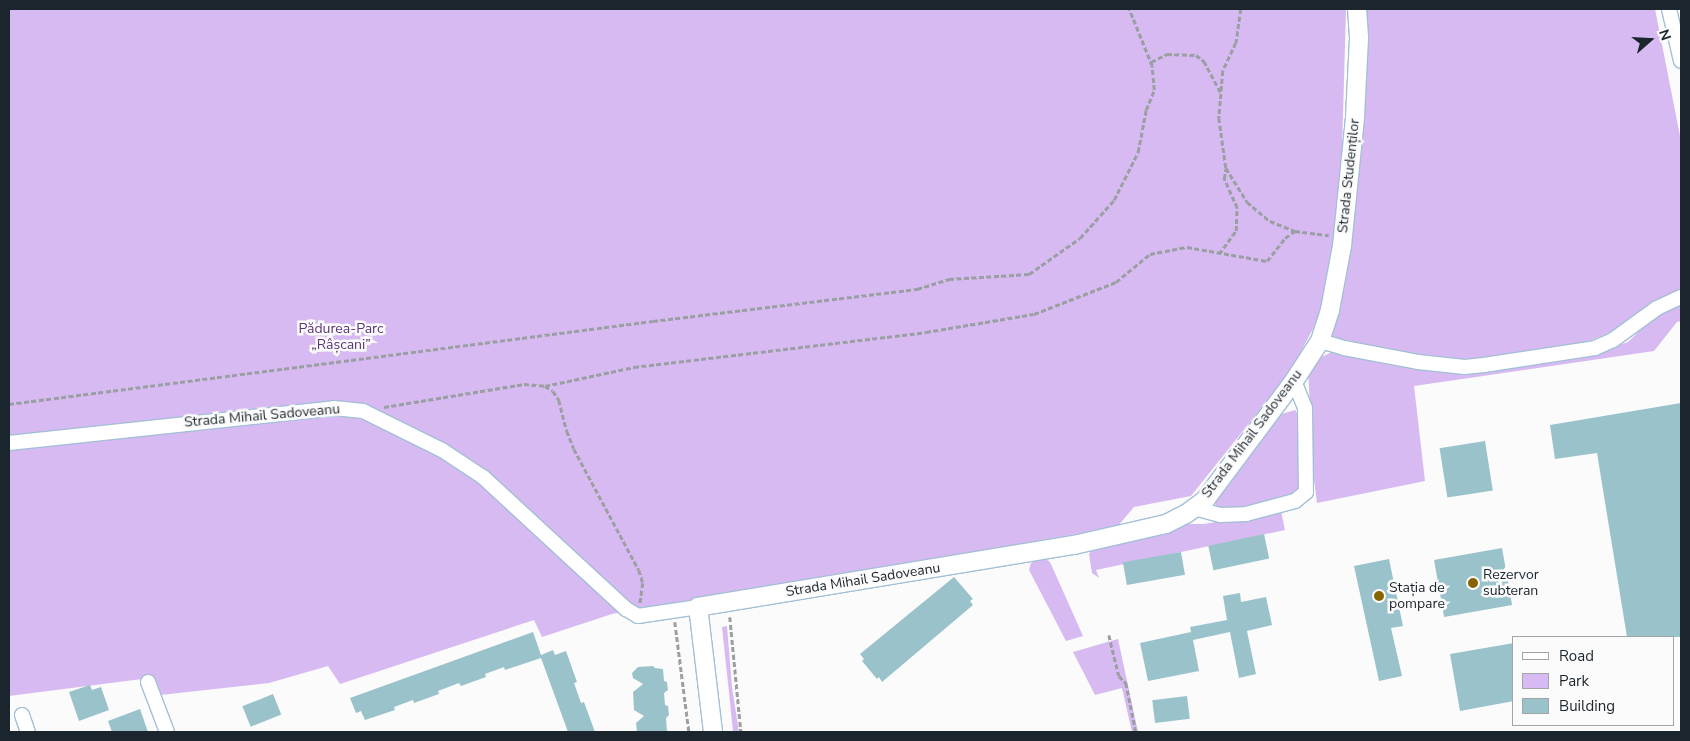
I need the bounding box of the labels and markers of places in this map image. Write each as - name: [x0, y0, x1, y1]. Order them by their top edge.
- place label: Rezervor subteran: [1483, 567, 1539, 600]
- marker: Rezervor subteran: [1467, 577, 1479, 589]
- place label: Stația de pompare: [1389, 580, 1445, 612]
- marker: Stația de pompare: [1373, 590, 1385, 602]

